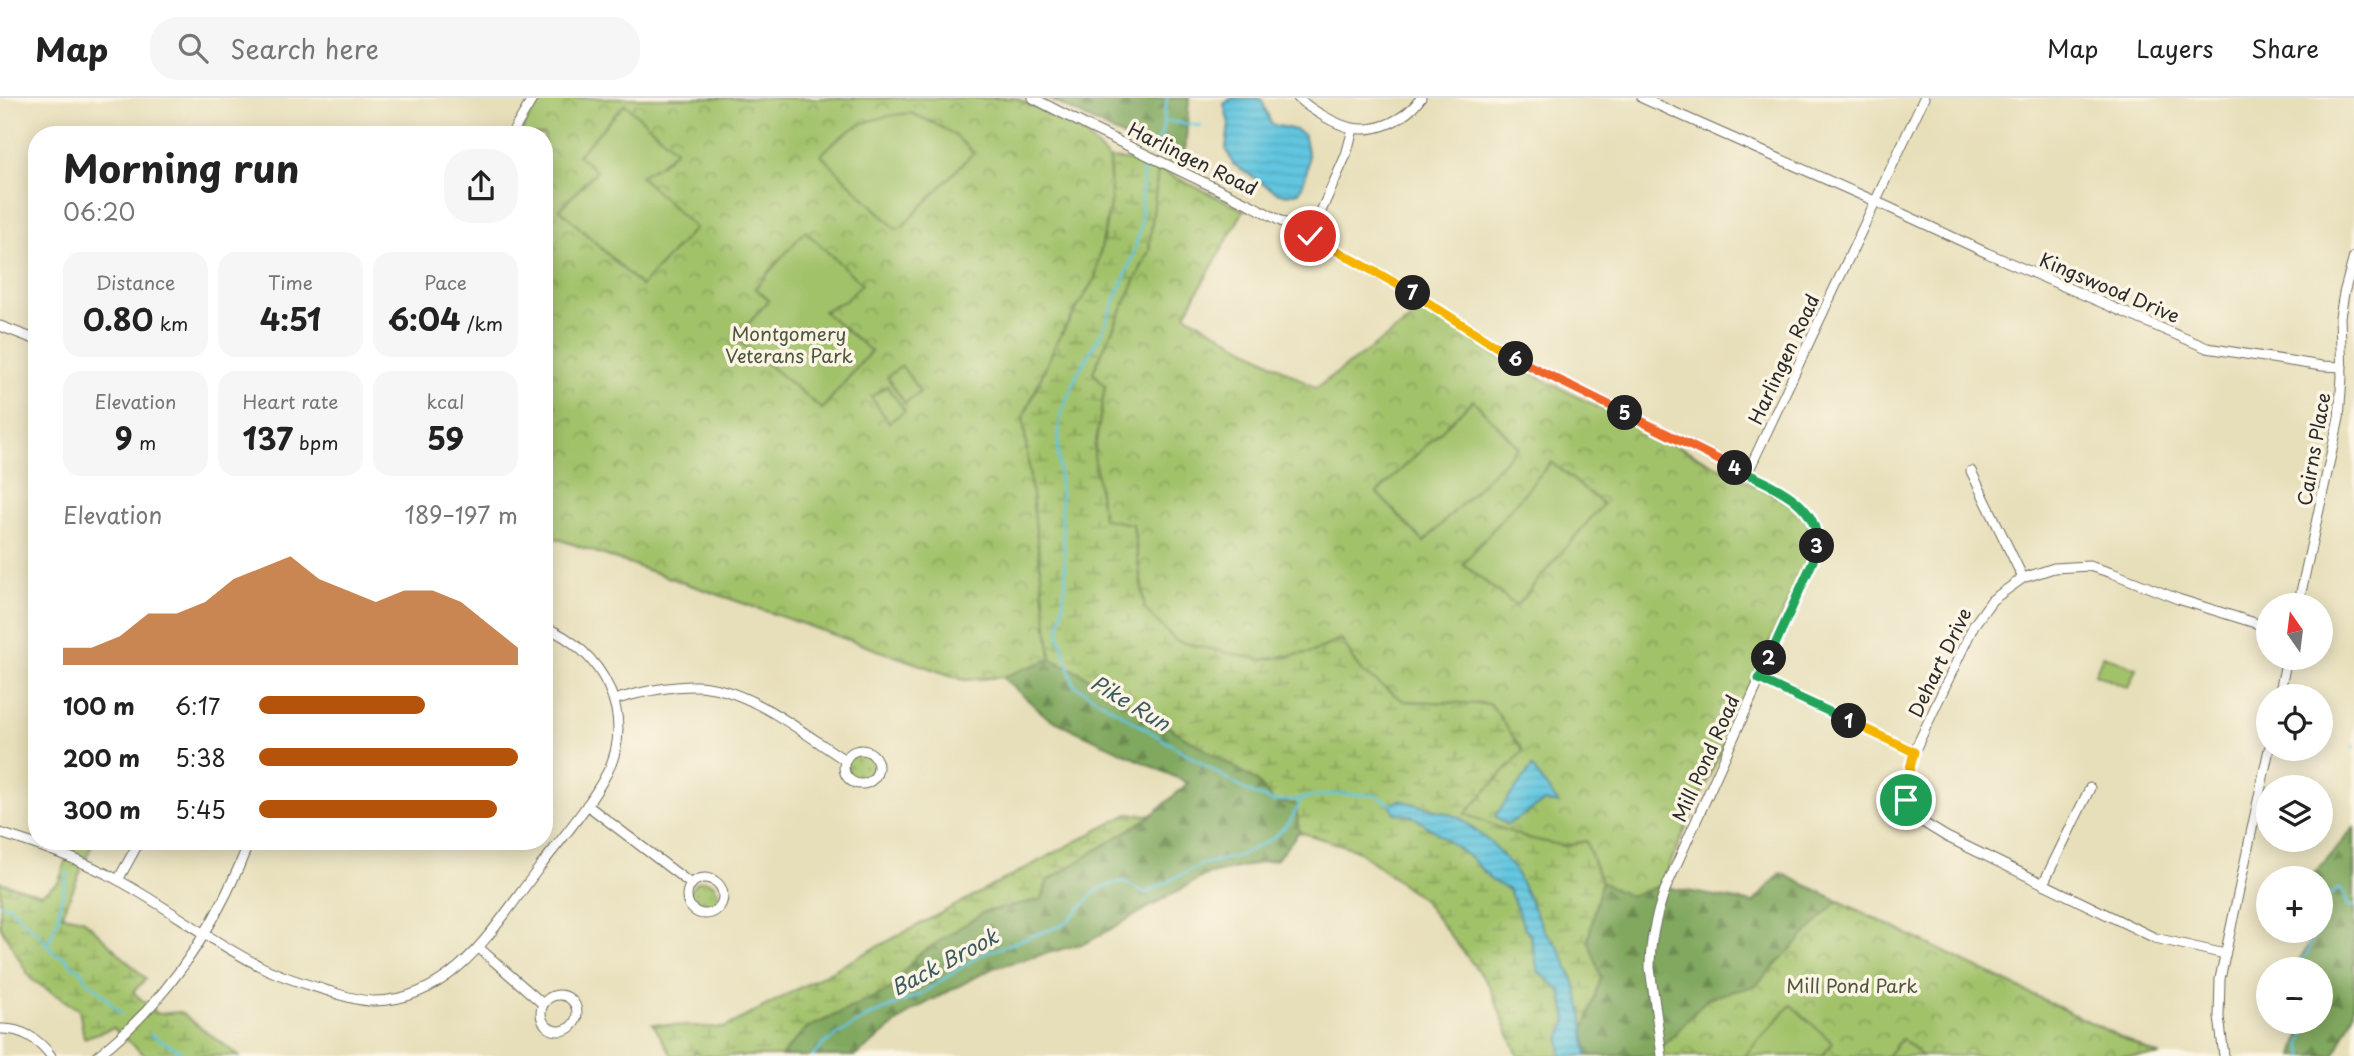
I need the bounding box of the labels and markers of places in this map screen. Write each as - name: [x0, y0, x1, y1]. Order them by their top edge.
- pin: [1280, 206, 1340, 266]
- pin: 7: [1396, 276, 1430, 310]
- pin: 6: [1498, 342, 1534, 376]
- pin: 5: [1608, 396, 1642, 430]
- pin: 4: [1718, 450, 1752, 486]
- pin: 3: [1800, 528, 1834, 564]
- pin: 2: [1752, 640, 1786, 676]
- pin: 1: [1832, 704, 1867, 738]
- pin: [1876, 770, 1936, 830]

